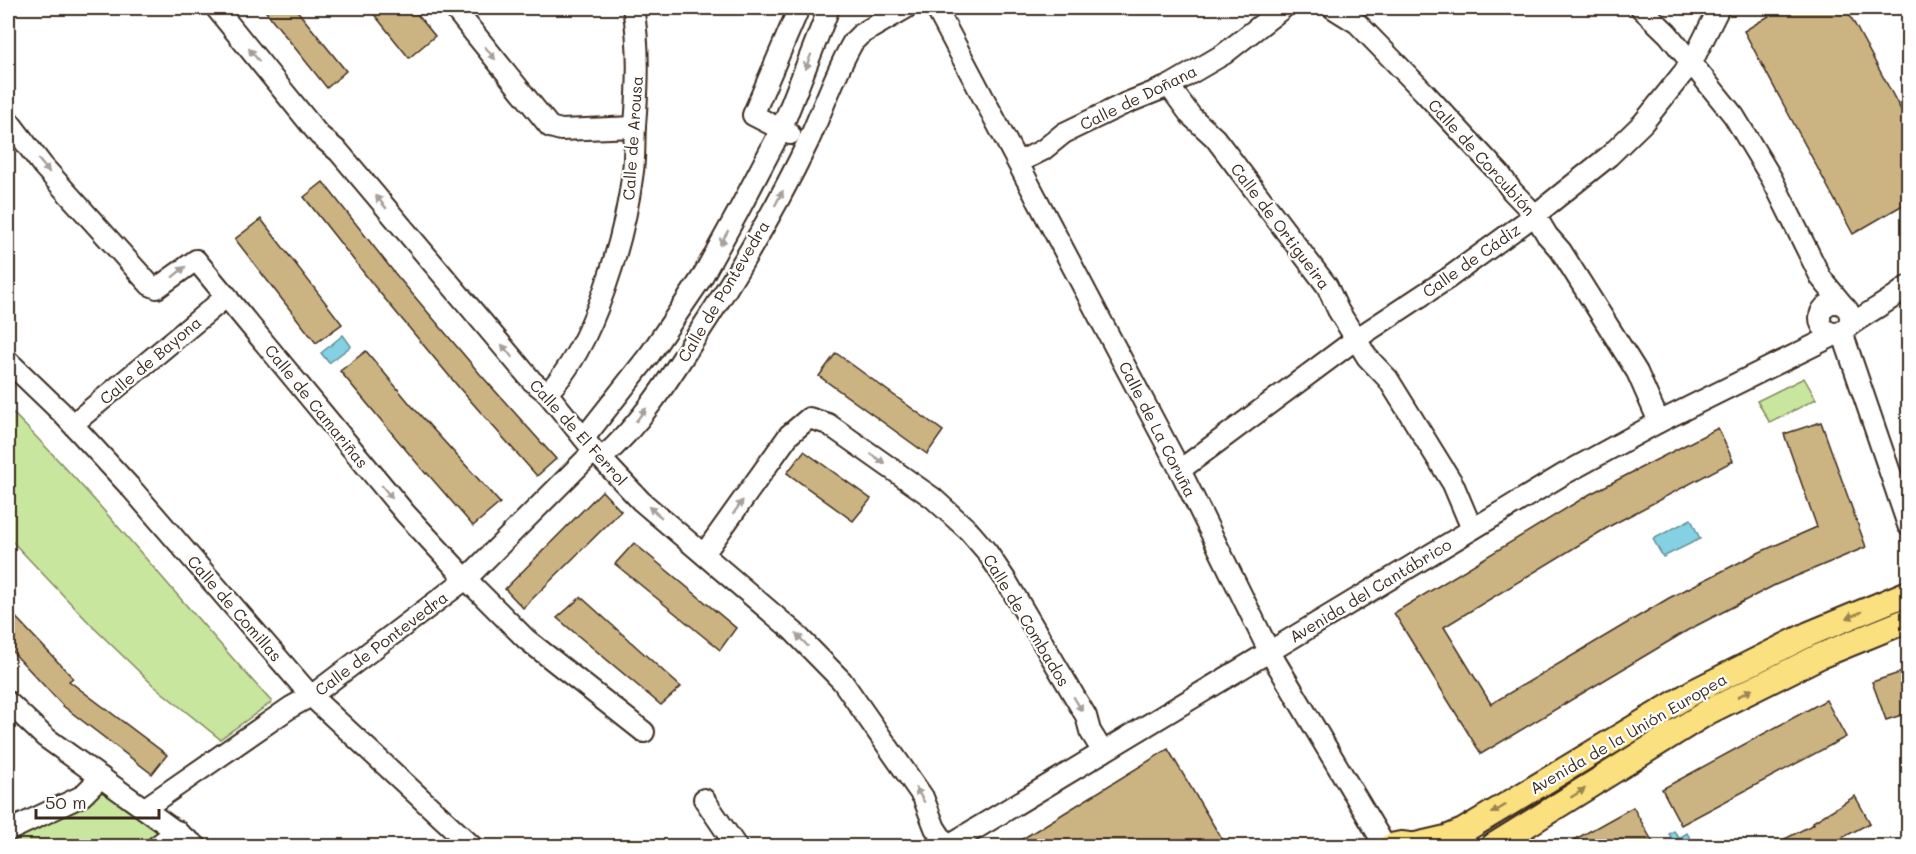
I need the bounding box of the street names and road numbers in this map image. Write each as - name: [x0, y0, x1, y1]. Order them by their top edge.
- street label: Calle de Doñana: [1076, 60, 1200, 134]
- street label: Calle de Arousa: [617, 75, 647, 201]
- street label: Calle de Corcubión: [1424, 94, 1540, 220]
- street label: Calle de Ortigueira: [1227, 159, 1335, 293]
- street label: Calle de Pontevedra: [672, 216, 774, 365]
- street label: Calle de Cádiz: [1418, 218, 1524, 302]
- street label: Calle de Bayona: [95, 311, 205, 409]
- street label: Calle de Camariñas: [261, 340, 373, 472]
- street label: Calle de La Coruña: [1115, 358, 1201, 500]
- street label: Calle de El Ferrol: [526, 374, 632, 490]
- street label: Avenida del Cantábrico: [1285, 533, 1455, 647]
- street label: Calle de Combados: [979, 550, 1075, 690]
- street label: Calle de Comillas: [183, 551, 287, 665]
- street label: Calle de Pontevedra: [310, 586, 452, 700]
- street label: Avenida de la Unión Europea: [1526, 668, 1730, 798]

